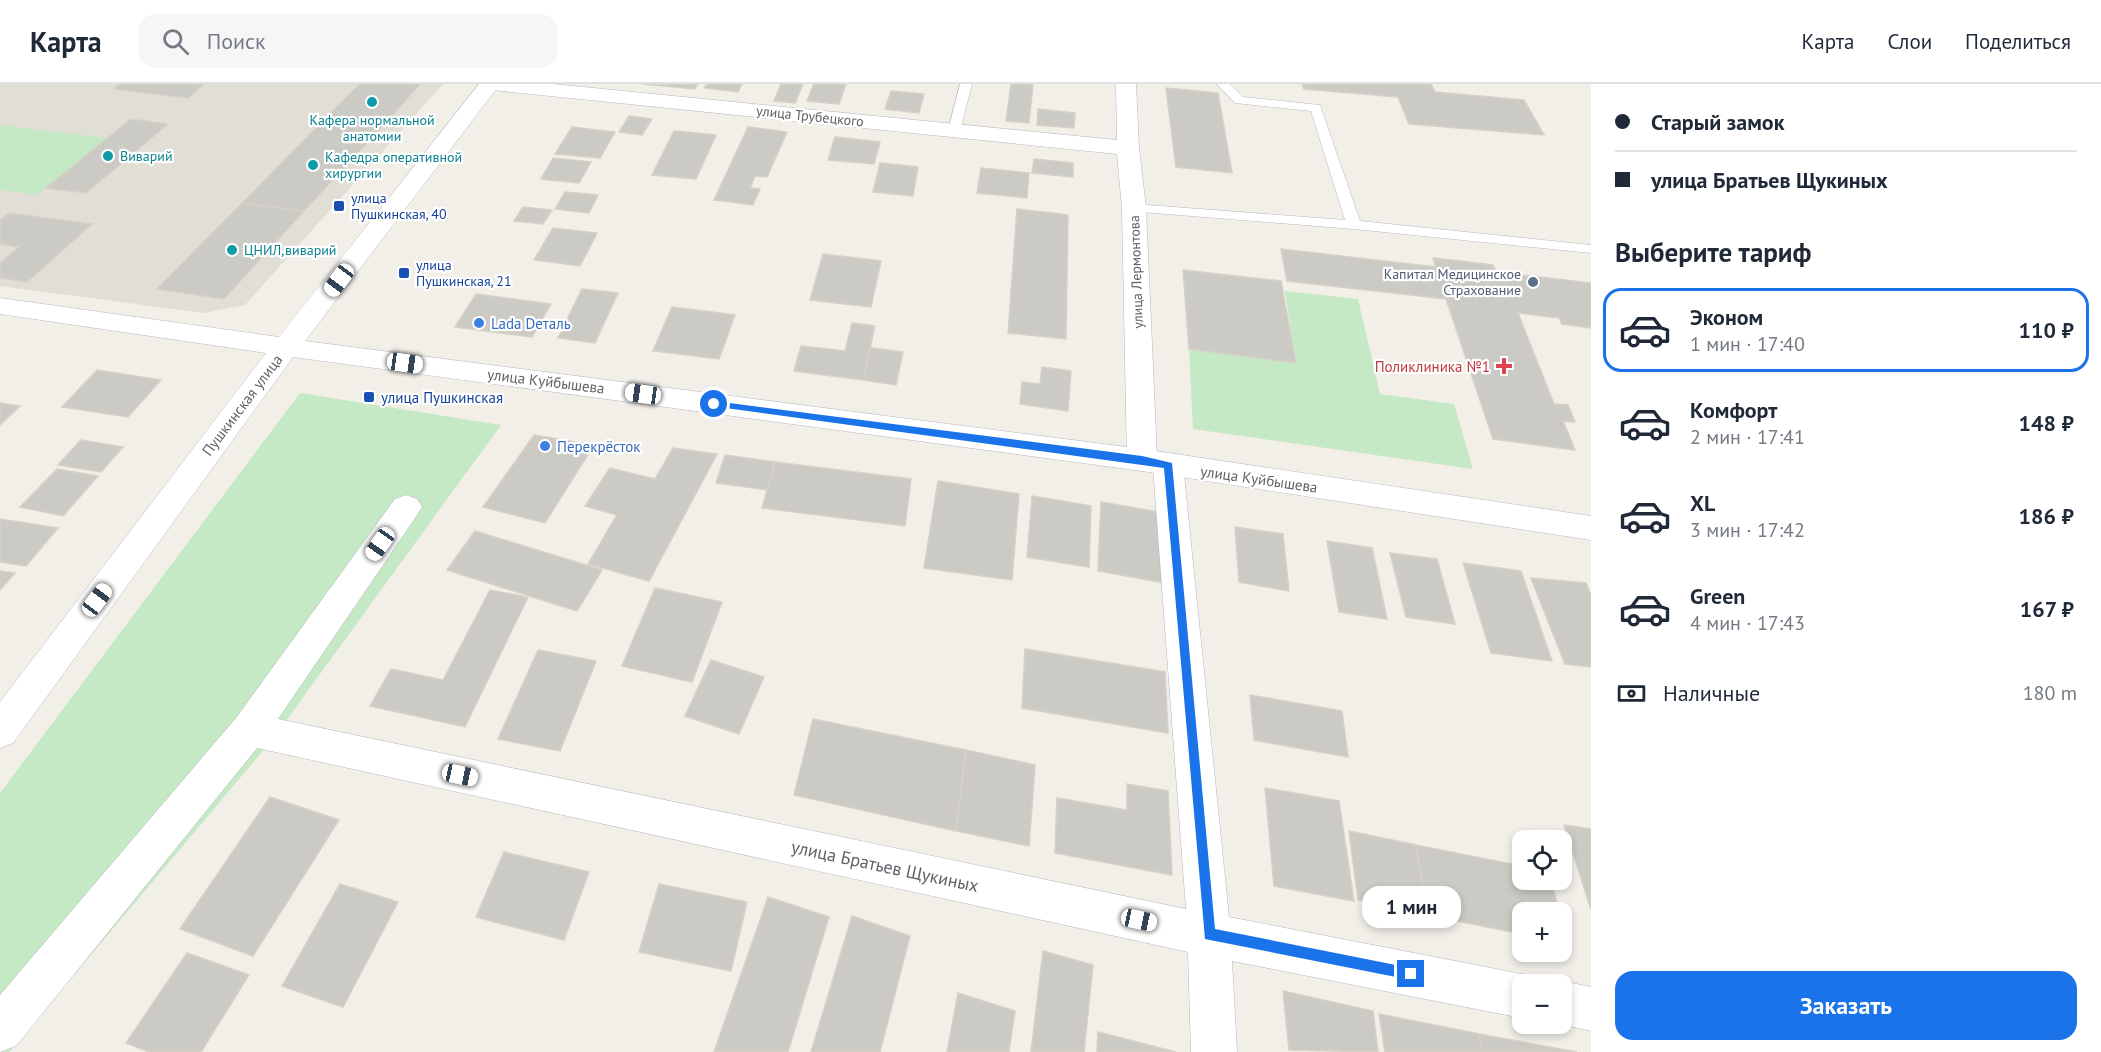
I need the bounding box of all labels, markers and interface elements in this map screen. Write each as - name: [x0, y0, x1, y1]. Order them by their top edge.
- search box: [138, 14, 558, 68]
- text: Карта: [30, 23, 102, 60]
- icon: search: [159, 25, 192, 58]
- text: Поиск: [207, 27, 266, 55]
- text: Карта: [1801, 28, 1854, 55]
- text: Слои: [1887, 28, 1932, 55]
- text: Поделиться: [1965, 28, 2071, 55]
- marker: Кафера нормальной анатомии: [365, 95, 379, 109]
- street label: улица Трубецкого: [755, 101, 865, 131]
- text: Старый замок: [1651, 108, 1784, 136]
- place label: Кафера нормальной анатомии: [309, 111, 435, 145]
- place label: Виварий: [120, 147, 173, 165]
- place label: Кафедра оперативной хирургии: [325, 148, 462, 182]
- marker: Виварий: [101, 149, 115, 163]
- marker: Кафедра оперативной хирургии: [306, 158, 320, 172]
- text: улица Братьев Щукиных: [1651, 166, 1888, 194]
- place label: улица Пушкинская, 40: [351, 189, 447, 223]
- marker: улица Пушкинская, 40: [332, 199, 346, 213]
- street label: улица Лермонтова: [1125, 215, 1147, 329]
- text: Выберите тариф: [1615, 235, 1811, 269]
- place label: ЦНИЛ,виварий: [244, 241, 337, 259]
- marker: ЦНИЛ,виварий: [225, 243, 239, 257]
- place label: улица Пушкинская, 21: [416, 256, 512, 290]
- car: [321, 260, 357, 300]
- place label: Капитал Медицинское Страхование: [1384, 265, 1521, 299]
- marker: улица Пушкинская, 21: [397, 266, 411, 280]
- marker: Капитал Медицинское Страхование: [1526, 275, 1540, 289]
- icon: car: [1618, 303, 1672, 357]
- text: Эконом: [1690, 303, 1763, 331]
- place label: Lada Dеталь: [491, 314, 571, 333]
- marker: Lada Dеталь: [472, 316, 486, 330]
- text: 110 ₽: [2019, 316, 2074, 344]
- text: 1 мин · 17:40: [1690, 331, 1805, 357]
- street label: Пушкинская улица: [198, 351, 286, 459]
- car: [386, 352, 424, 374]
- place label: Поликлиника №1: [1375, 357, 1490, 376]
- marker: Поликлиника №1: [1495, 357, 1513, 375]
- street label: улица Куйбышева: [486, 364, 606, 398]
- car: [624, 383, 662, 405]
- place label: улица Пушкинская: [381, 388, 503, 407]
- marker: улица Пушкинская: [362, 390, 376, 404]
- route start: [700, 390, 727, 417]
- icon: car: [1618, 396, 1672, 450]
- text: Комфорт: [1690, 396, 1778, 424]
- text: 148 ₽: [2019, 409, 2074, 437]
- text: 2 мин · 17:41: [1690, 424, 1805, 450]
- place label: Перекрёсток: [557, 437, 641, 456]
- marker: Перекрёсток: [538, 439, 552, 453]
- street label: улица Куйбышева: [1199, 461, 1319, 497]
- icon: car: [1618, 489, 1672, 543]
- text: XL: [1690, 489, 1715, 517]
- text: 186 ₽: [2019, 502, 2074, 530]
- text: 3 мин · 17:42: [1690, 517, 1805, 543]
- car: [362, 524, 398, 564]
- car: [79, 580, 115, 620]
- icon: car: [1618, 582, 1672, 636]
- text: Green: [1690, 582, 1745, 610]
- text: 167 ₽: [2020, 595, 2074, 623]
- text: 4 мин · 17:43: [1690, 610, 1805, 636]
- icon: cash: [1615, 677, 1648, 710]
- text: Наличные: [1663, 679, 1760, 707]
- text: 180 m: [2023, 680, 2077, 706]
- car: [441, 762, 479, 788]
- map controls: [1512, 830, 1572, 1034]
- button: locate: [1512, 830, 1572, 890]
- street label: улица Братьев Щукиных: [789, 835, 981, 897]
- callout: 1 мин: [1362, 887, 1460, 929]
- text: 1 мин: [1386, 894, 1437, 920]
- button: +: [1512, 902, 1572, 962]
- car: [1120, 907, 1158, 933]
- route end: [1397, 960, 1424, 987]
- button: Заказать: [1615, 971, 2077, 1040]
- button: −: [1512, 974, 1572, 1034]

